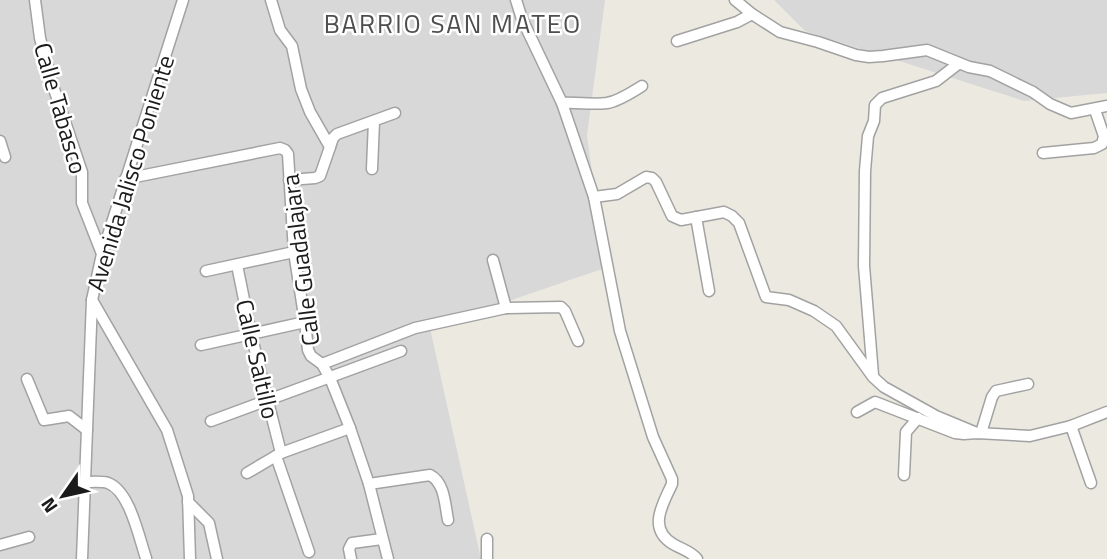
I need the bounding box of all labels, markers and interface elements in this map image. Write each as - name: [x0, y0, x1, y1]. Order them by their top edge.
- district label: BARRIO SAN MATEO: [324, 4, 582, 43]
- street label: Calle Tabasco: [25, 38, 97, 178]
- street label: Avenida Jalisco Poniente: [77, 51, 183, 295]
- street label: Calle Guadalajara: [272, 172, 328, 348]
- street label: Calle Saltillo: [227, 296, 289, 422]
- north arrow: [28, 461, 98, 531]
- text: N: [33, 492, 64, 519]

